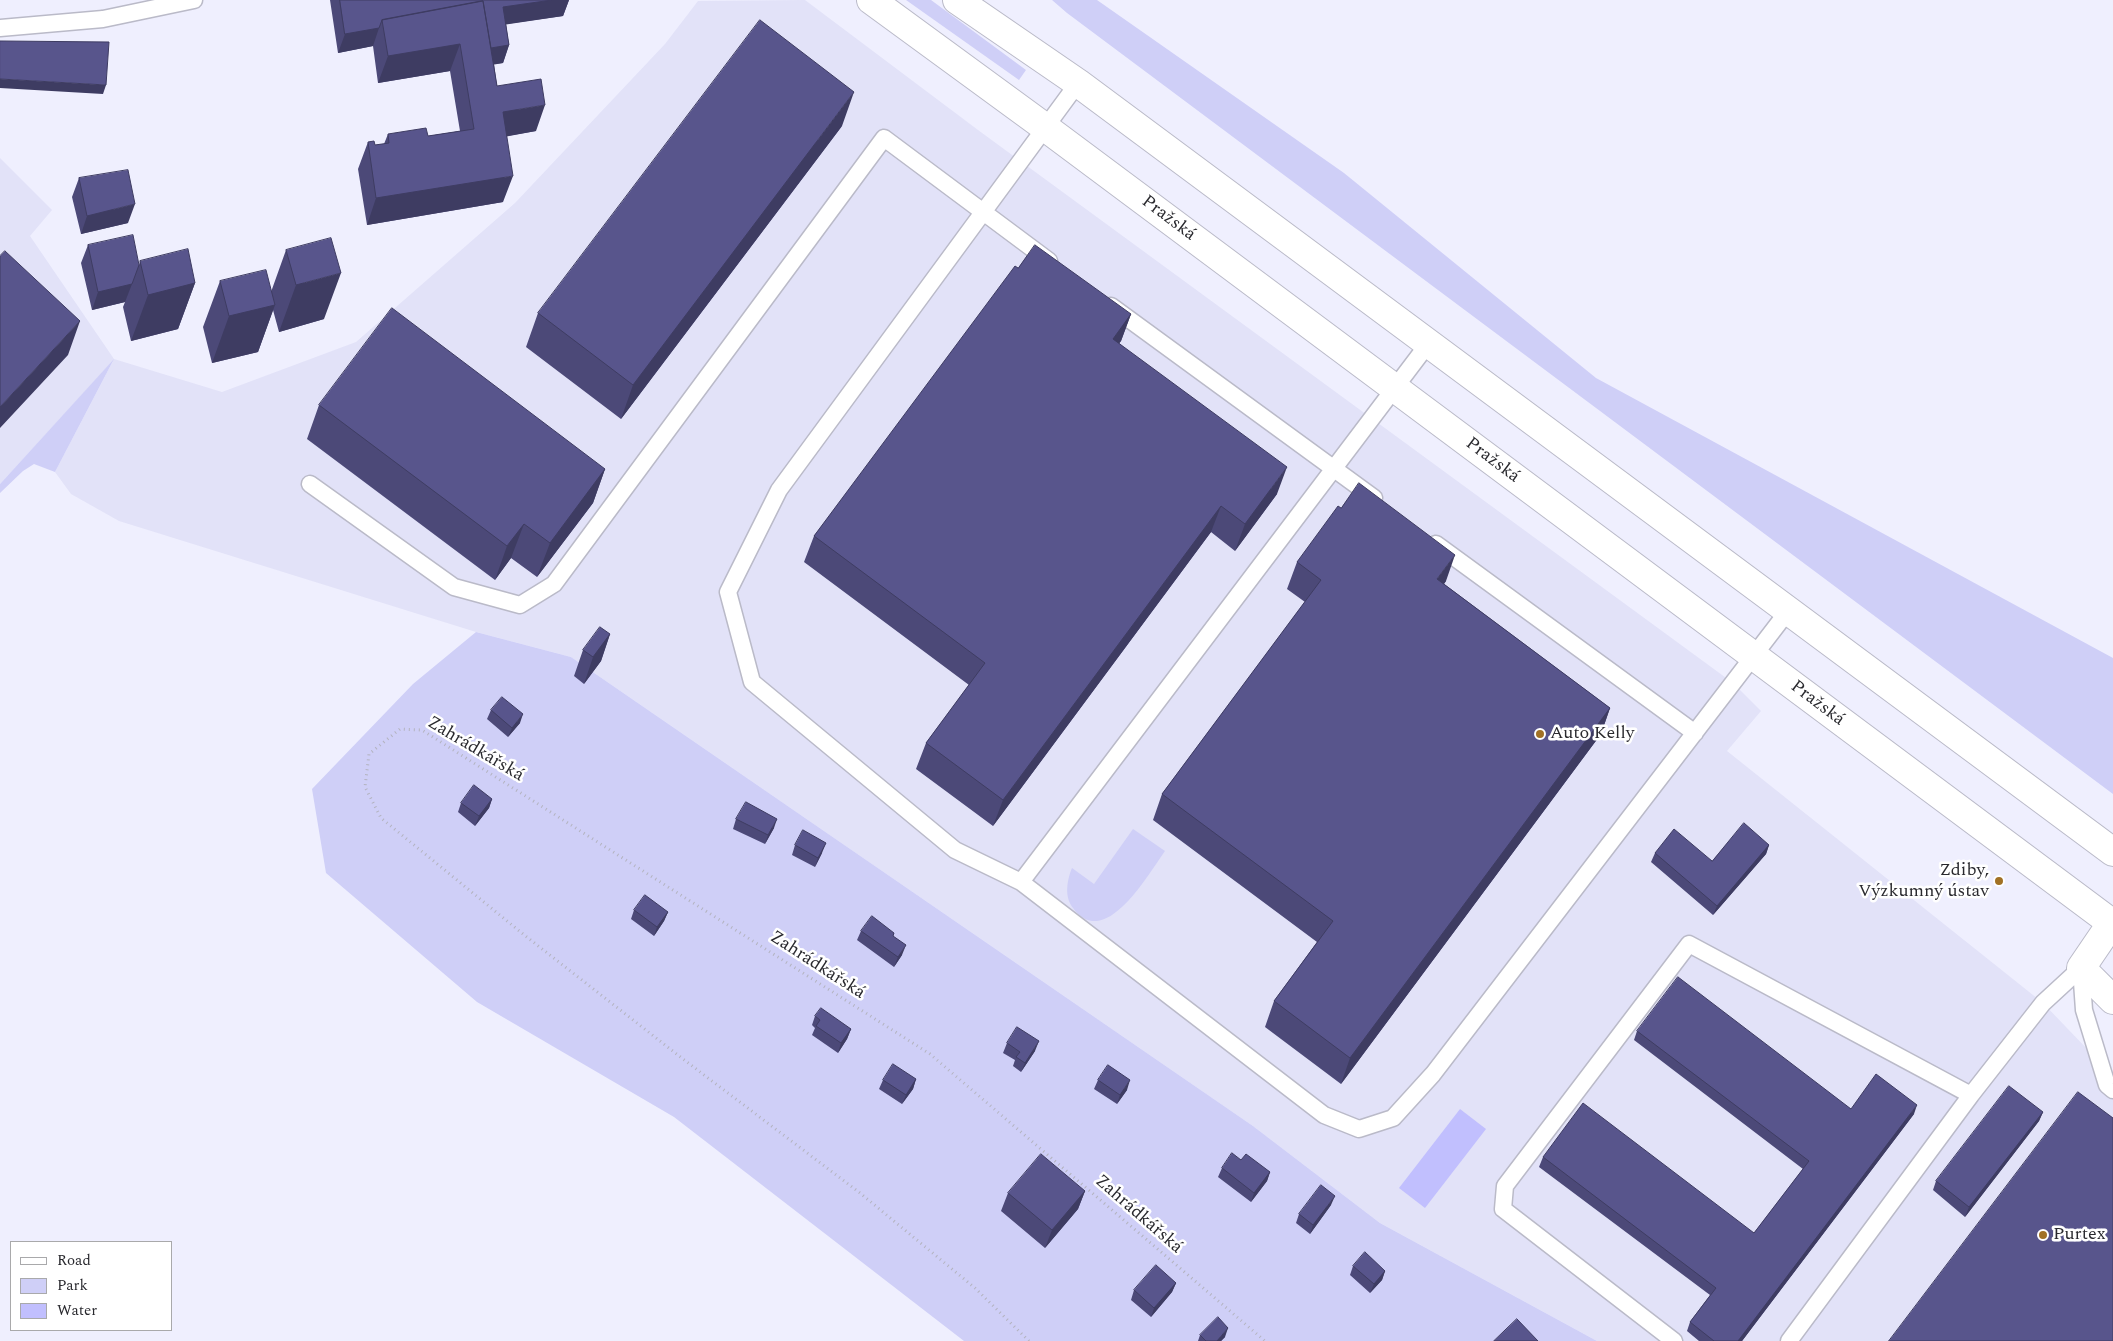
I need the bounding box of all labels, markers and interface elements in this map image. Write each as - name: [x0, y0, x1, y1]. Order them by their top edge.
- street label: Pražská: [1137, 192, 1199, 246]
- street label: Pražská: [1461, 434, 1523, 488]
- street label: Pražská: [1786, 677, 1848, 731]
- street label: Zahrádkářská: [423, 713, 527, 787]
- place label: Auto Kelly: [1550, 723, 1634, 745]
- marker: Auto Kelly: [1534, 728, 1546, 740]
- place label: Zdiby, Výzkumný ústav: [1858, 860, 1989, 902]
- marker: Zdiby, Výzkumný ústav: [1993, 875, 2005, 887]
- street label: Zahrádkářská: [765, 927, 869, 1005]
- street label: Zahrádkářská: [1090, 1171, 1186, 1259]
- place label: Purtex: [2053, 1224, 2106, 1246]
- marker: Purtex: [2037, 1229, 2049, 1241]
- legend: [10, 1241, 172, 1331]
- text: Road: [57, 1249, 91, 1272]
- text: Park: [57, 1274, 88, 1297]
- text: Water: [57, 1299, 97, 1322]

